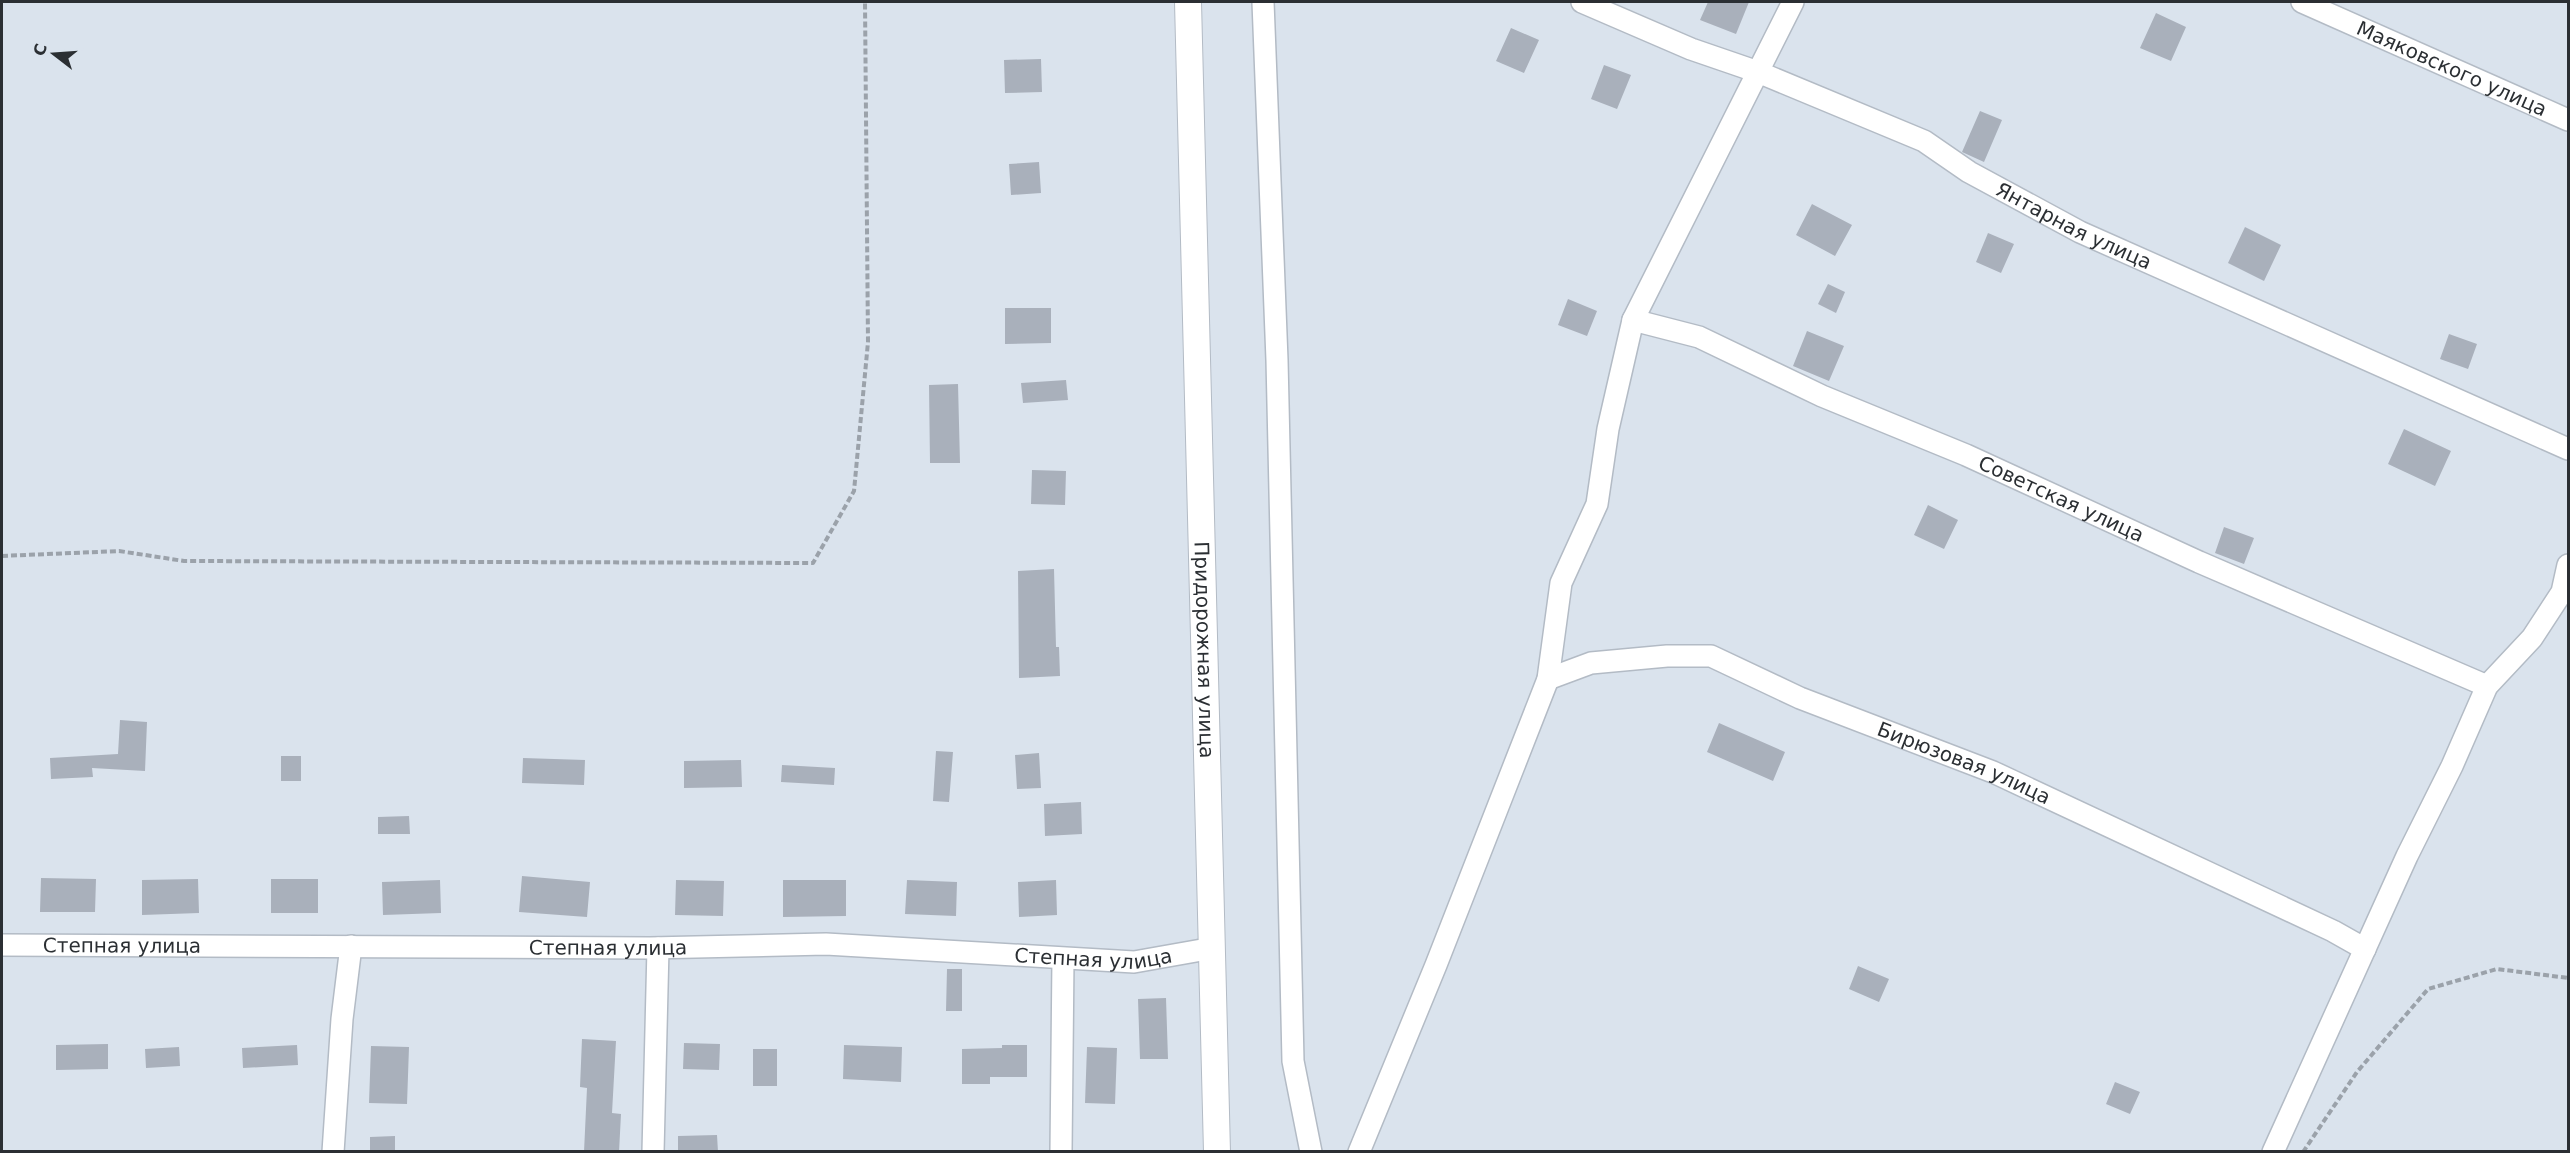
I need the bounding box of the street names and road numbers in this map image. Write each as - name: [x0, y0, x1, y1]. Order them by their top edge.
- street label: Маяковского улица: [2353, 16, 2551, 121]
- street label: Янтарная улица: [1992, 177, 2156, 274]
- street label: Советская улица: [1975, 450, 2148, 547]
- street label: Придорожная улица: [1190, 541, 1219, 759]
- street label: Бирюзовая улица: [1874, 717, 2054, 809]
- street label: Степная улица: [43, 933, 201, 958]
- street label: Степная улица: [529, 935, 687, 960]
- street label: Степная улица: [1014, 943, 1174, 974]

